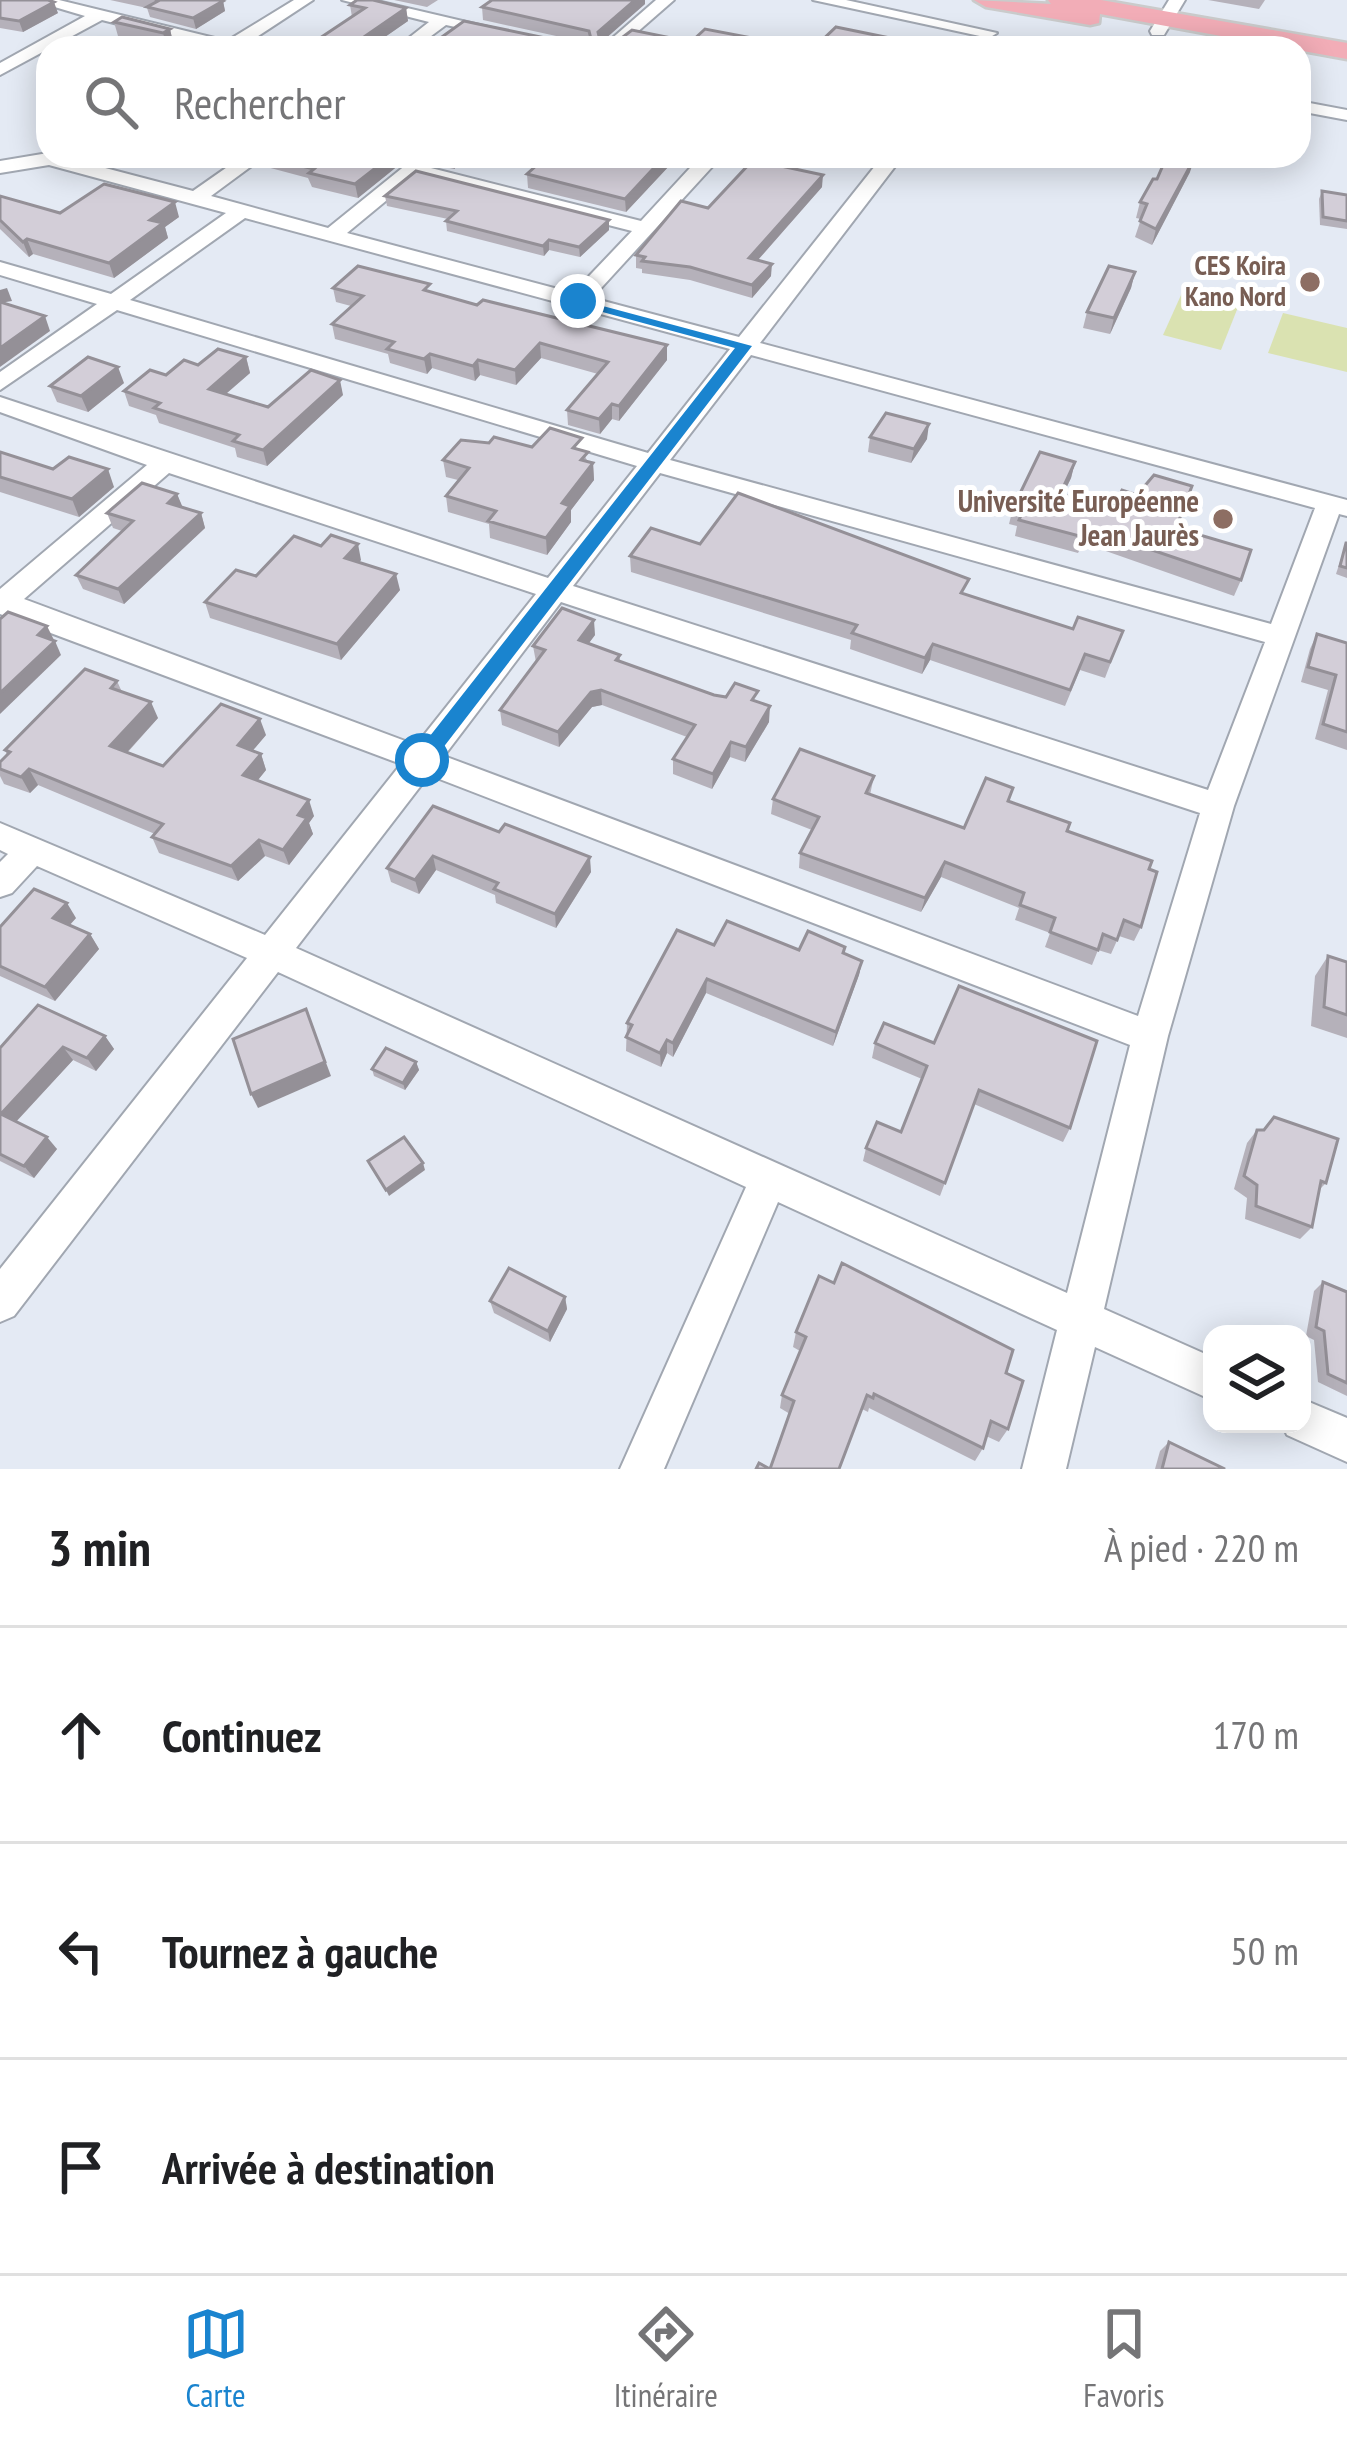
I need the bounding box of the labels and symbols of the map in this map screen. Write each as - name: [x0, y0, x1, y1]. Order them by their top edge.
- place label: CES Koira Kano Nord: [1185, 248, 1286, 313]
- marker: CES Koira Kano Nord: [1297, 269, 1323, 295]
- route end: [551, 274, 605, 328]
- place label: Université Européenne Jean Jaurès: [958, 481, 1199, 554]
- marker: Université Européenne Jean Jaurès: [1210, 506, 1236, 532]
- route start: [395, 733, 449, 787]

